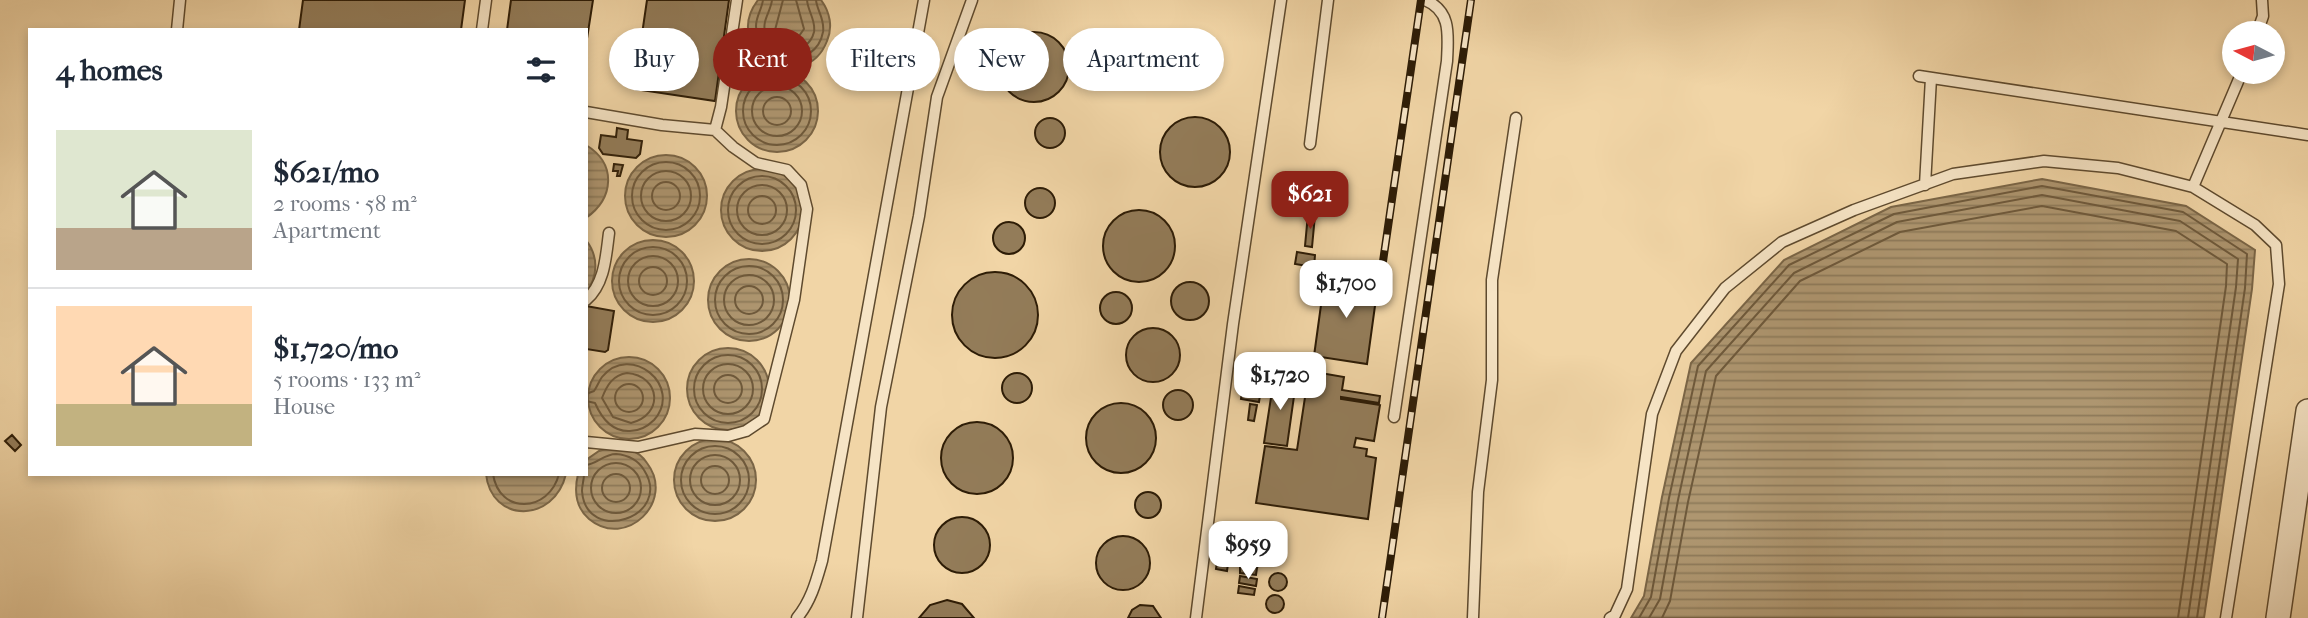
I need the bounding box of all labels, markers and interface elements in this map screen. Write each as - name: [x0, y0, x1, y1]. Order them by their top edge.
- north arrow: [2222, 21, 2286, 84]
- map controls: [2222, 21, 2285, 84]
- chip: Buy: [609, 28, 699, 91]
- chip: Rent: [713, 28, 812, 91]
- chip: Filters: [826, 28, 940, 91]
- chip: New: [954, 28, 1049, 91]
- chip: Apartment: [1063, 28, 1224, 91]
- icon: filters: [522, 51, 560, 89]
- text: 4 homes: [56, 53, 163, 88]
- text: $621/mo: [273, 155, 379, 190]
- icon: home: [112, 158, 196, 242]
- pin: $621: [1269, 172, 1351, 231]
- text: $621: [1287, 180, 1333, 207]
- text: 2 rooms · 58 m²: [273, 190, 417, 217]
- text: Apartment: [273, 217, 381, 244]
- pin: $1,700: [1289, 260, 1403, 320]
- text: $1,700: [1316, 269, 1376, 296]
- text: $1,720/mo: [273, 331, 398, 366]
- icon: home: [112, 334, 196, 418]
- pin: $1,720: [1223, 352, 1337, 412]
- text: $1,720: [1250, 361, 1310, 388]
- text: 5 rooms · 133 m²: [273, 366, 420, 393]
- text: House: [273, 393, 335, 420]
- pin: $959: [1207, 522, 1289, 581]
- text: $959: [1225, 530, 1271, 557]

